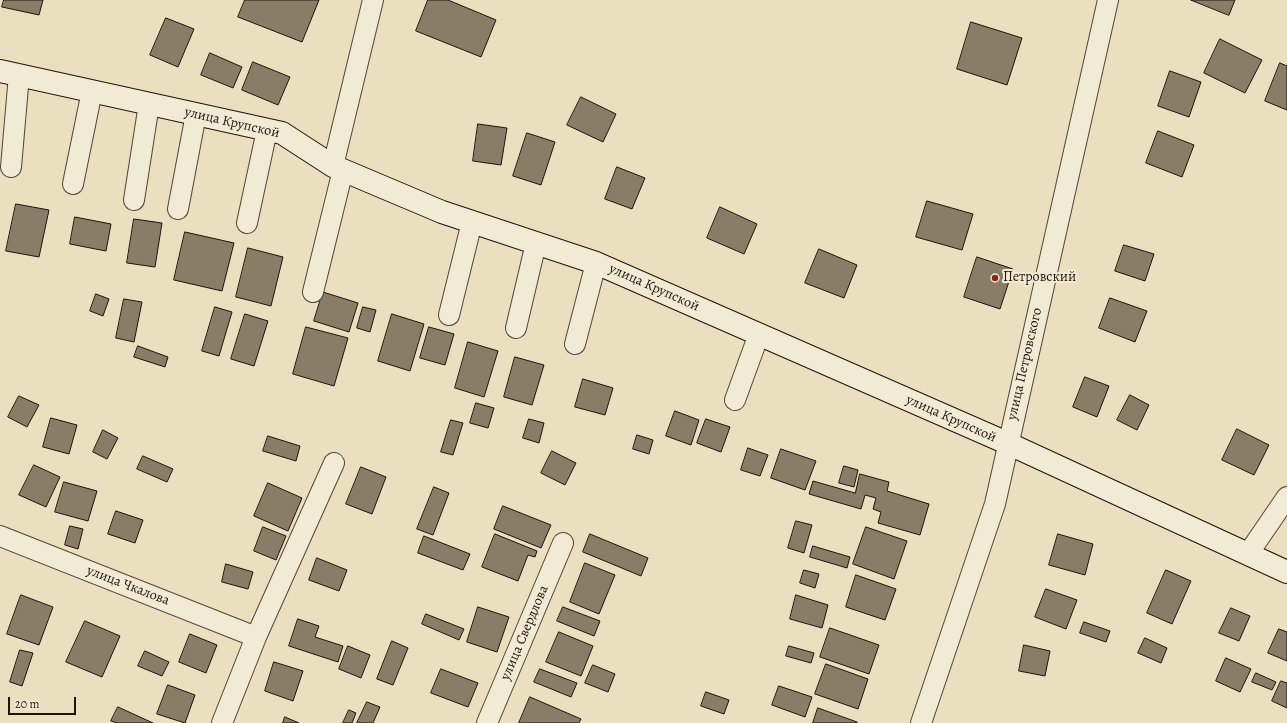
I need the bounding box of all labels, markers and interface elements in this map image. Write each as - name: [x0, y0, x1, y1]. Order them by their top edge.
- street label: улица Крупской: [183, 104, 281, 142]
- street label: улица Крупской: [606, 261, 702, 315]
- place label: Петровский: [1003, 270, 1076, 286]
- marker: Петровский: [990, 273, 1000, 283]
- street label: улица Петровского: [1004, 306, 1046, 422]
- street label: улица Крупской: [903, 392, 999, 446]
- street label: улица Чкалова: [84, 563, 172, 609]
- street label: улица Свердлова: [497, 583, 553, 683]
- scale bar: [10, 689, 78, 715]
- text: 20 m: [15, 696, 39, 712]

